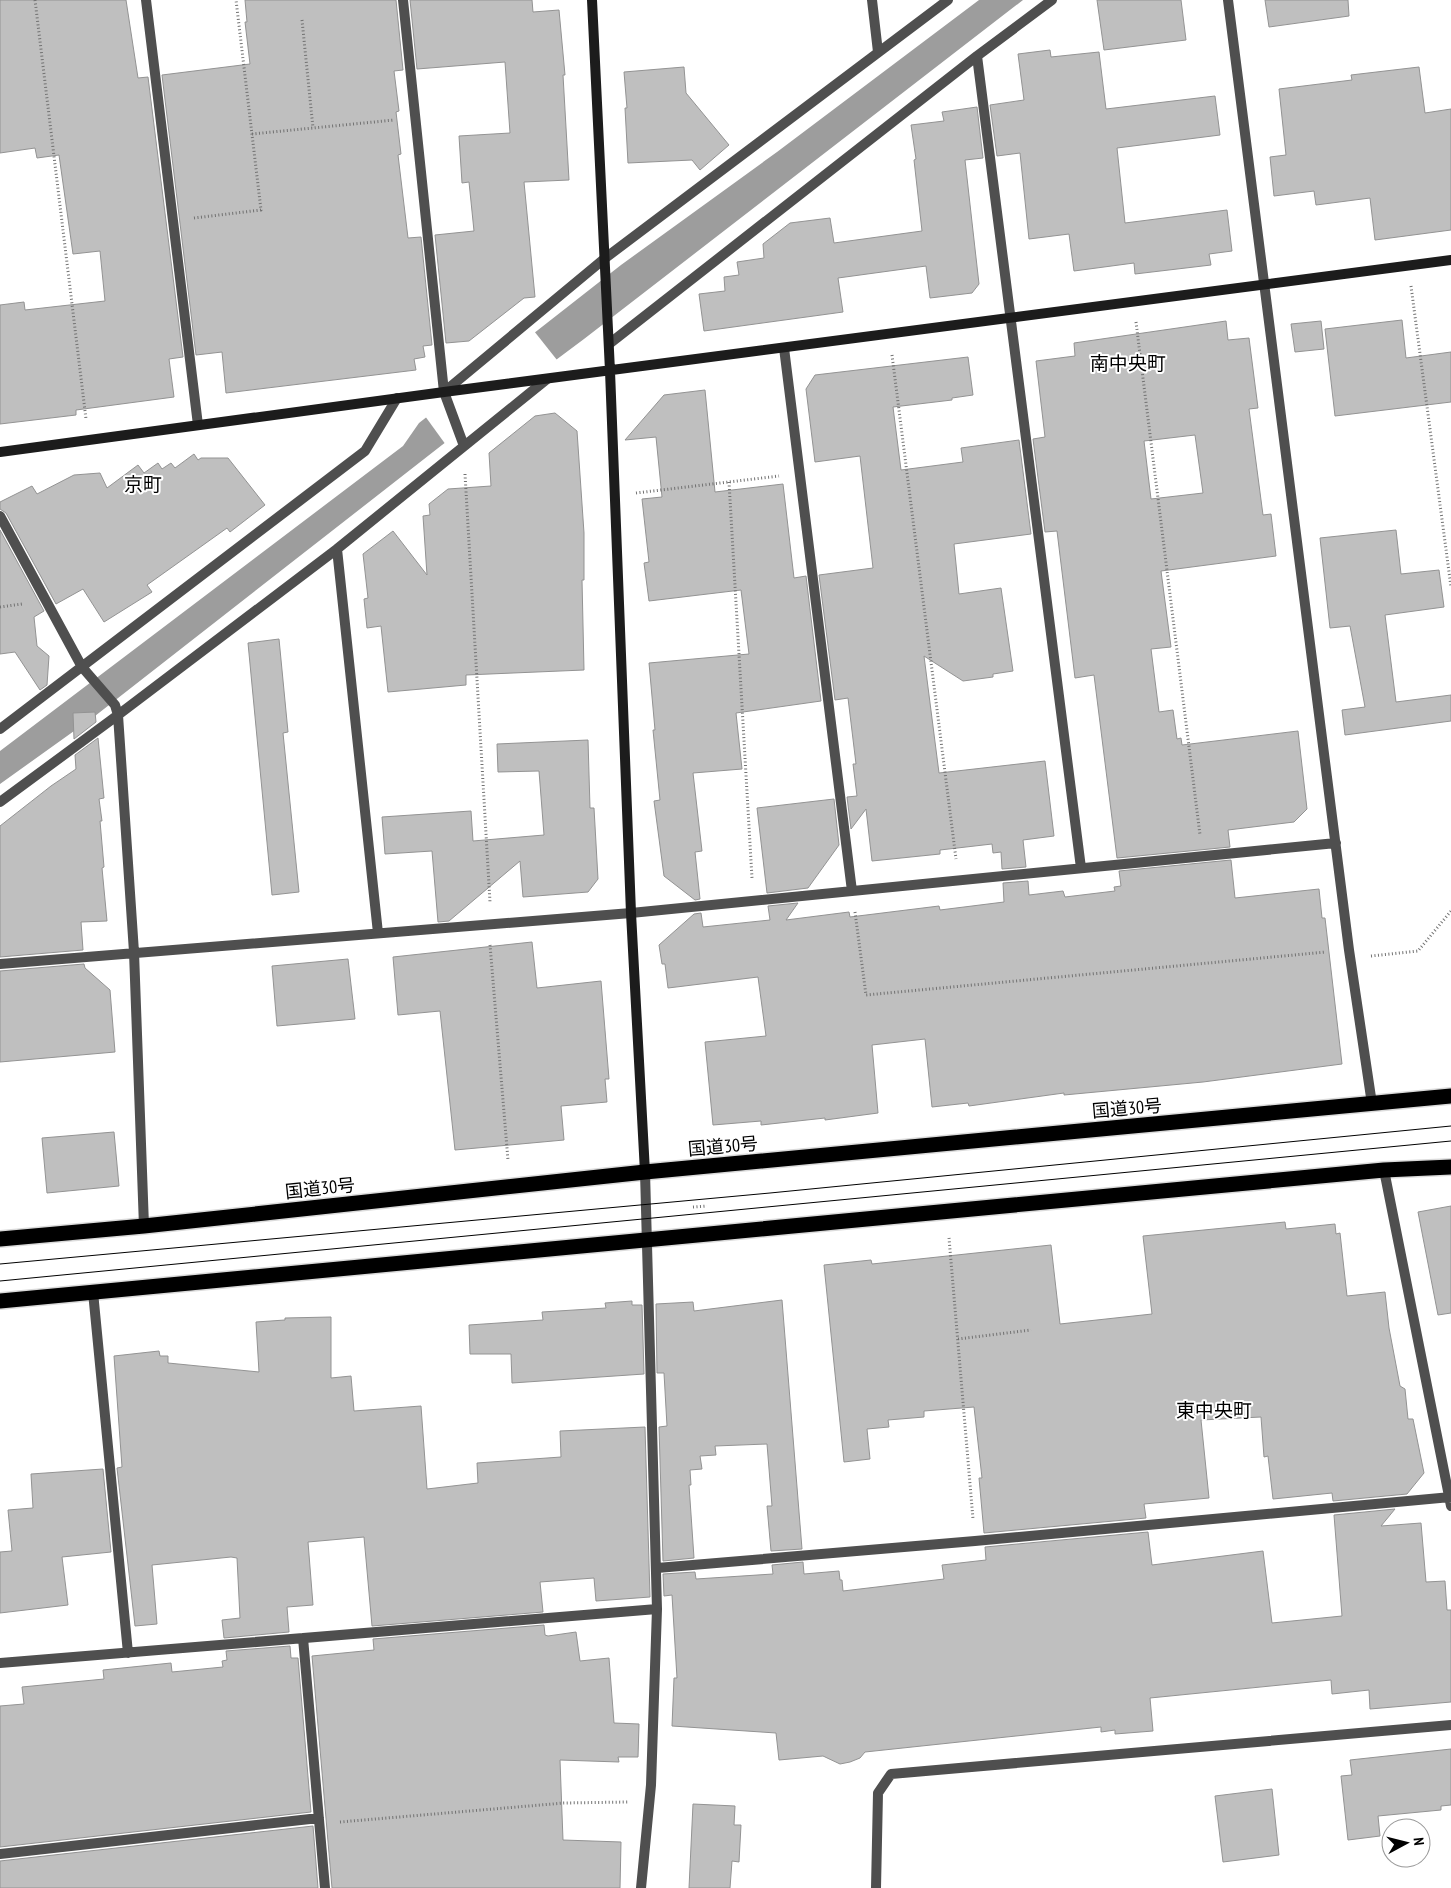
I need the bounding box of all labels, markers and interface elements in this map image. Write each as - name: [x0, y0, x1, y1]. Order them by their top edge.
- district label: 南中央町: [1090, 351, 1166, 375]
- district label: 京町: [124, 472, 162, 496]
- street label: 国道30号: [1091, 1093, 1163, 1123]
- street label: 国道30号: [687, 1131, 759, 1161]
- street label: 国道30号: [284, 1173, 356, 1203]
- district label: 東中央町: [1176, 1398, 1252, 1422]
- north arrow: [1381, 1818, 1431, 1868]
- text: N: [1410, 1837, 1428, 1846]

